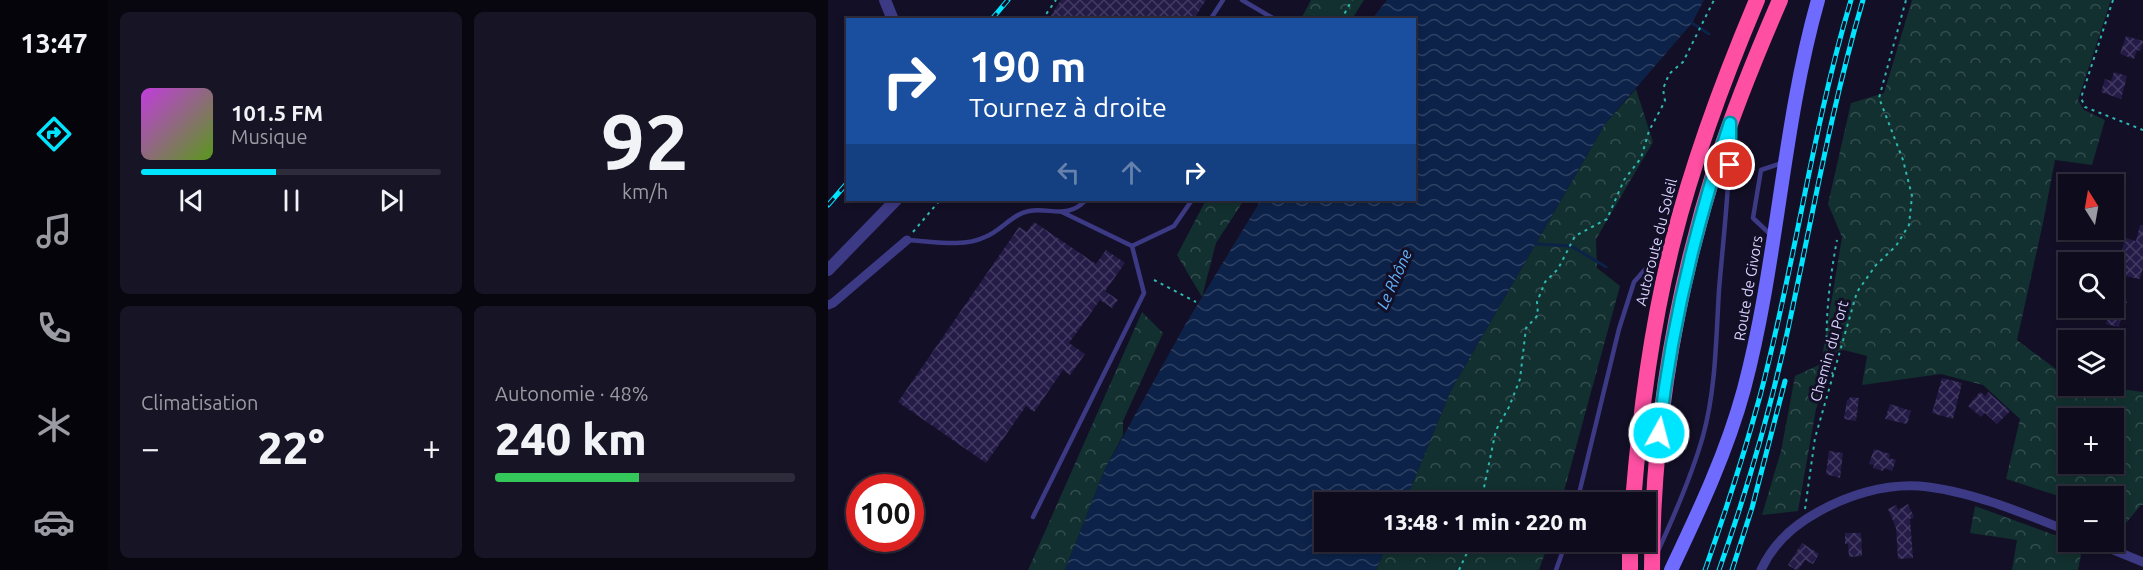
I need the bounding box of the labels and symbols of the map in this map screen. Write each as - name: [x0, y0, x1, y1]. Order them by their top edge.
- pin: [1704, 139, 1755, 190]
- north arrow: [2058, 174, 2124, 240]
- street label: Autoroute du Soleil: [1632, 176, 1680, 307]
- street label: Route de Givors: [1730, 234, 1766, 342]
- water label: Le Rhône: [1373, 246, 1415, 312]
- street label: Chemin du Port: [1806, 298, 1852, 404]
- position arrow: [1627, 401, 1691, 465]
- speed limit sign: 100: [846, 474, 924, 552]

